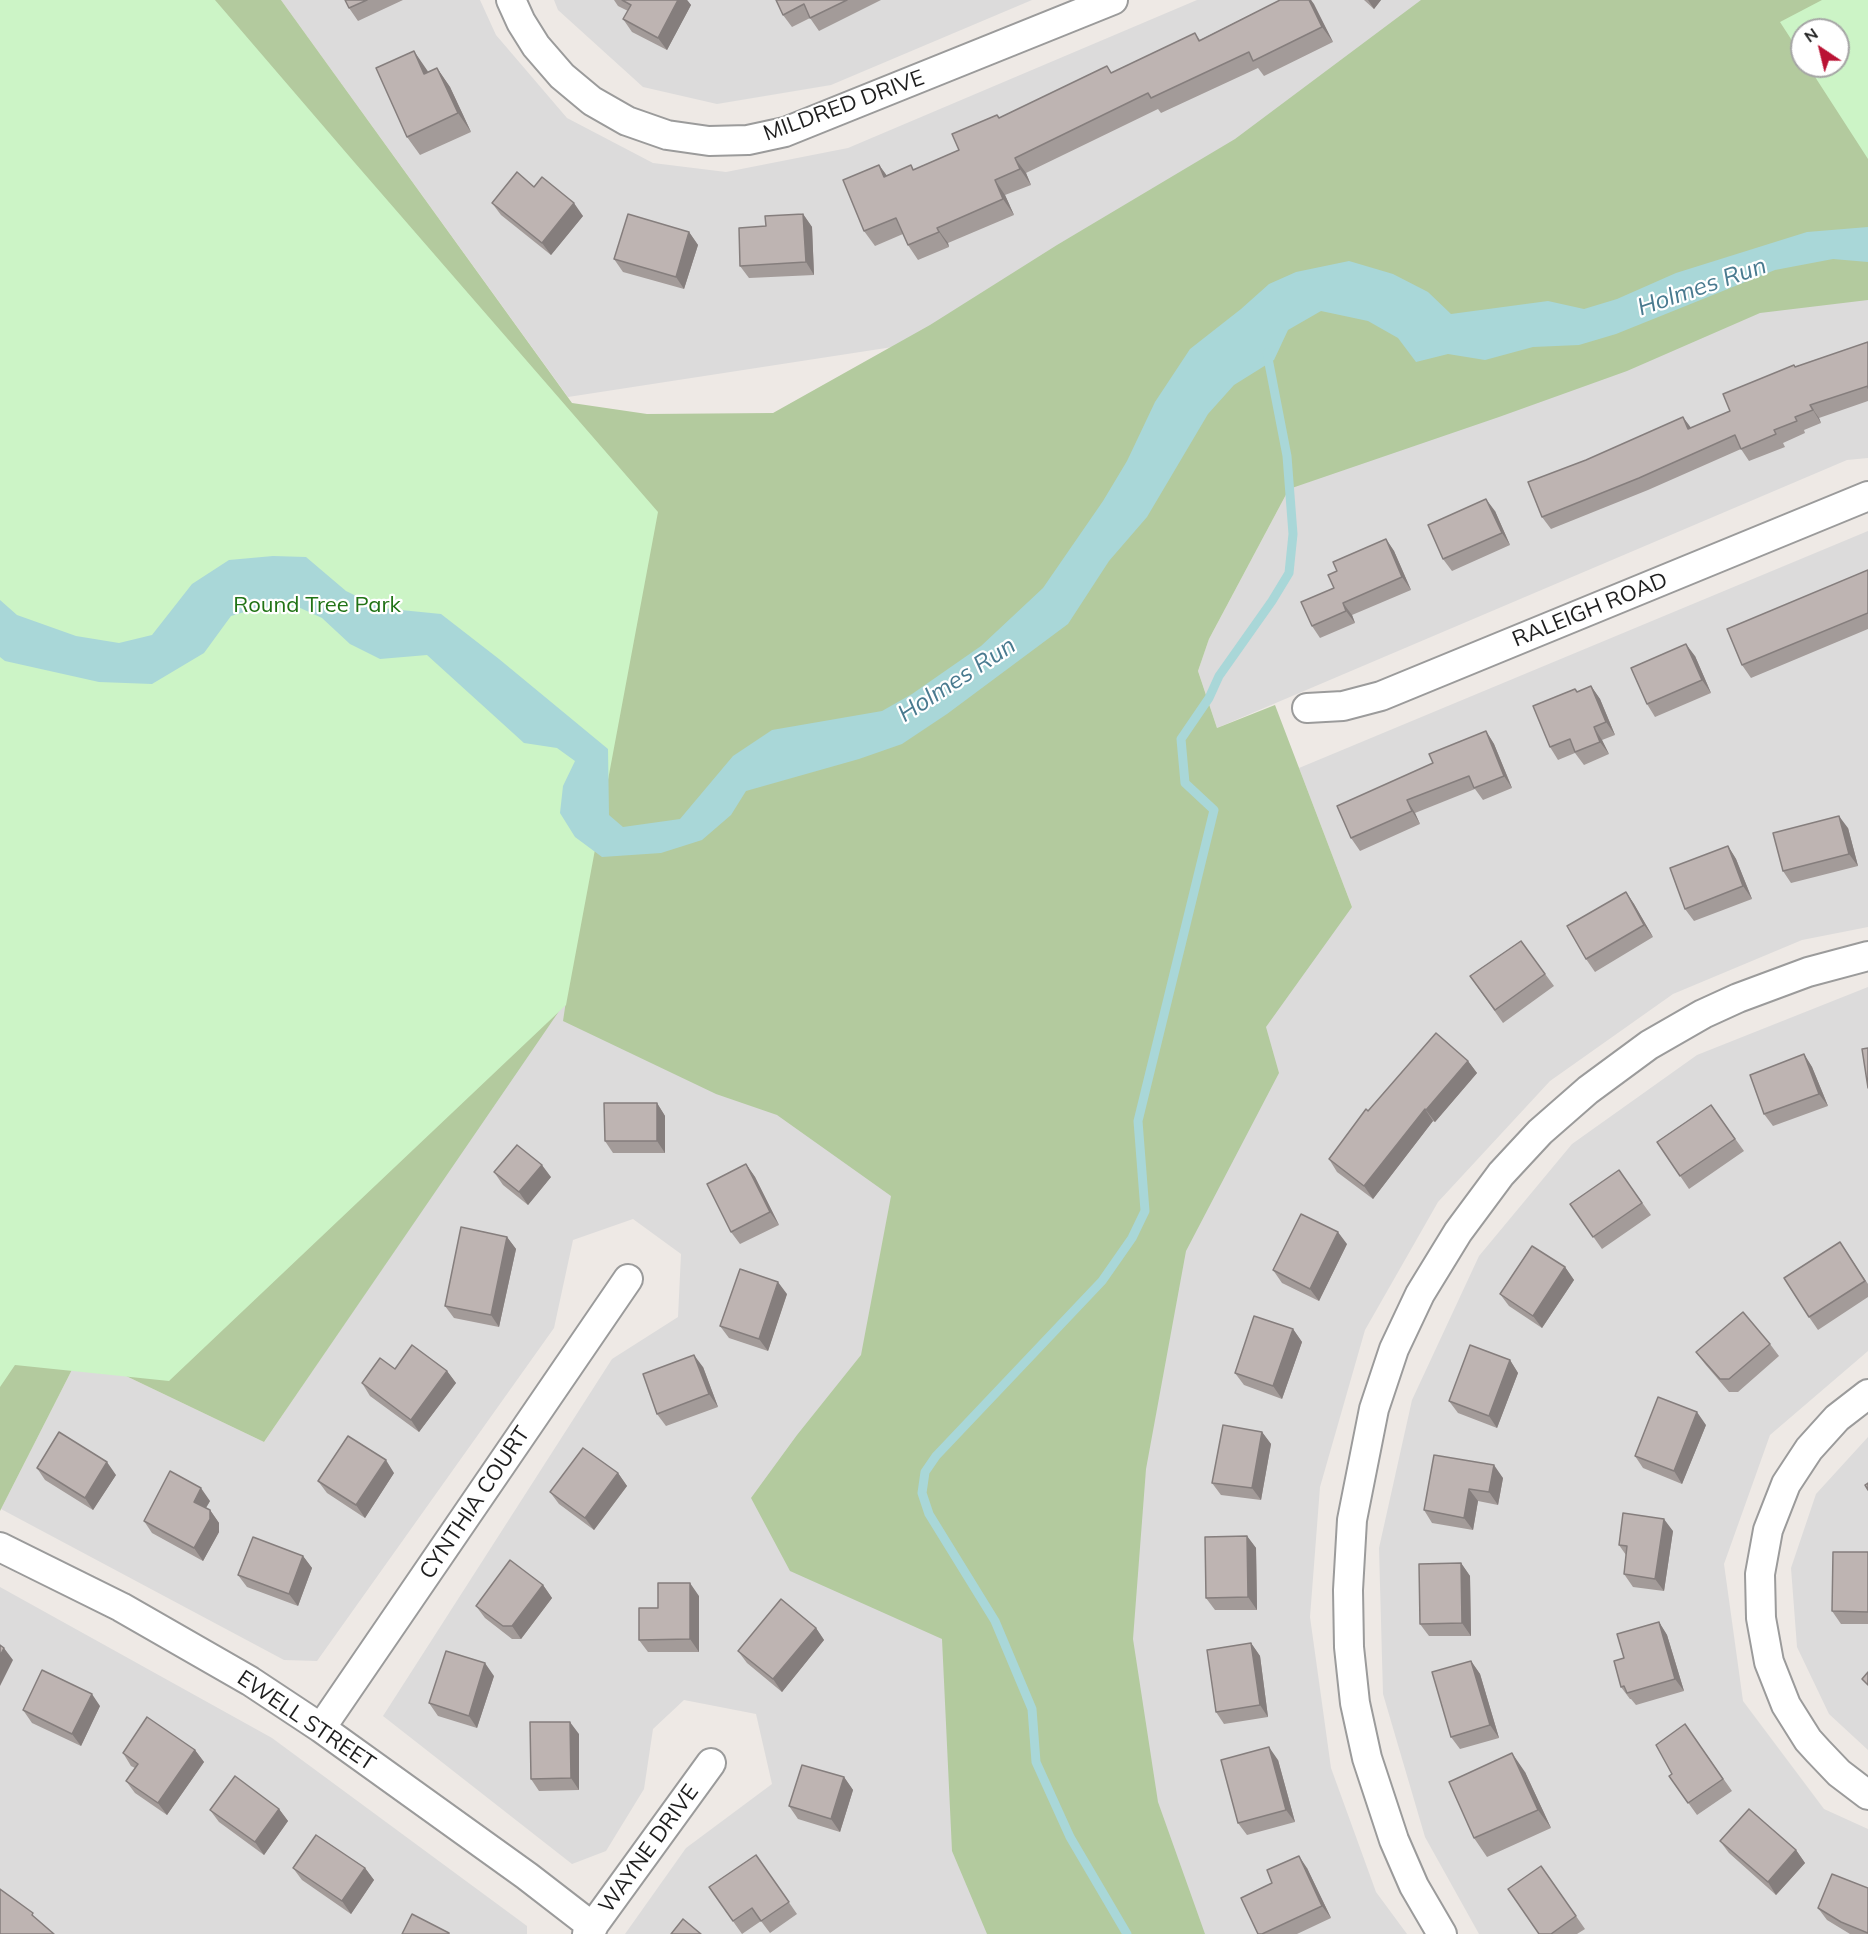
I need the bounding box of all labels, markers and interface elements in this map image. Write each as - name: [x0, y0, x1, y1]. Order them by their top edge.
- north arrow: [1790, 18, 1850, 78]
- text: N: [1800, 23, 1822, 47]
- street label: MILDRED DRIVE: [760, 65, 928, 147]
- water label: Holmes Run: [1634, 251, 1770, 323]
- street label: RALEIGH ROAD: [1509, 567, 1671, 653]
- park label: Round Tree Park: [233, 592, 401, 618]
- water label: Holmes Run: [893, 631, 1021, 729]
- street label: CYNTHIA COURT: [414, 1422, 536, 1584]
- street label: EWELL STREET: [232, 1665, 380, 1777]
- street label: WAYNE DRIVE: [594, 1780, 704, 1918]

